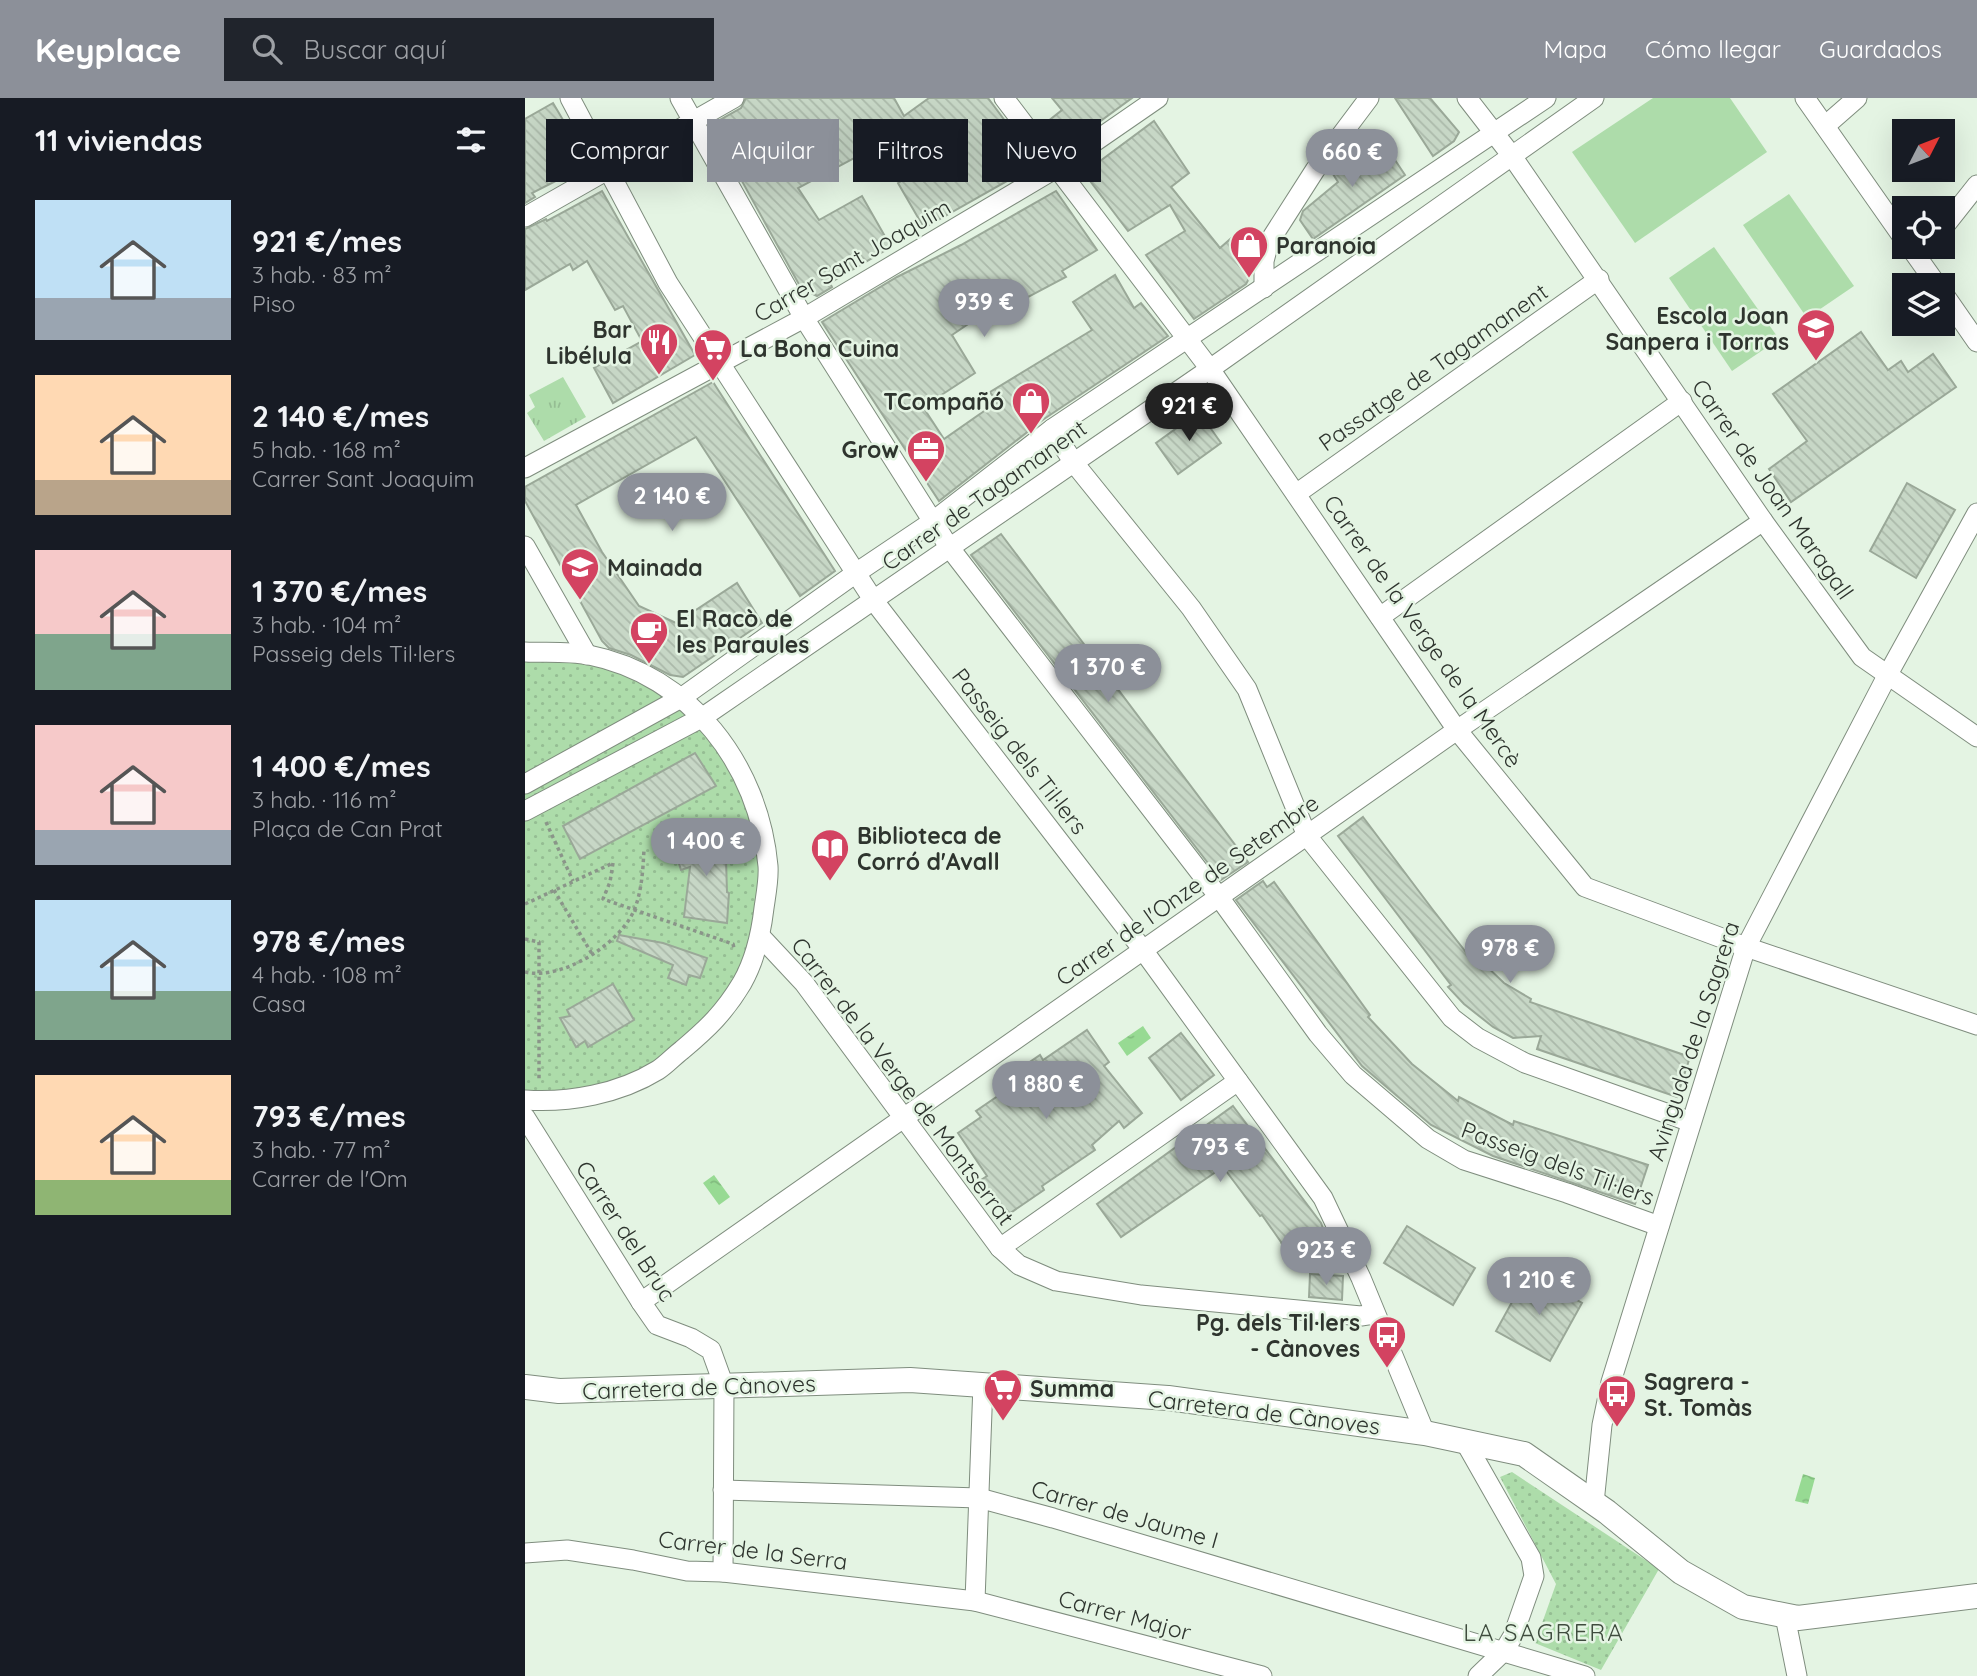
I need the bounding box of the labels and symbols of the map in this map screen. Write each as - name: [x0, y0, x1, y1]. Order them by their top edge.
- north arrow: [1892, 119, 1955, 182]
- pin: 660 €: [1303, 130, 1401, 189]
- street label: Carrer Sant Joaquim: [748, 192, 956, 328]
- shop icon: Paranoia: [1228, 224, 1270, 279]
- place label: Paranoia: [1276, 231, 1376, 260]
- street label: Passatge de Tagamanent: [1313, 277, 1553, 457]
- pin: 939 €: [935, 280, 1033, 339]
- place label: Escola Joan Sanpera i Torras: [1605, 301, 1789, 356]
- school or university icon: Escola Joan Sanpera i Torras: [1795, 307, 1837, 362]
- place label: Bar Libélula: [545, 315, 632, 370]
- restaurant icon: Bar Libélula: [638, 321, 680, 376]
- supermarket icon: La Bona Cuina: [692, 327, 734, 382]
- place label: La Bona Cuina: [740, 334, 899, 363]
- street label: Carrer de Joan Maragall: [1686, 373, 1860, 605]
- shop icon: TCompañó: [1010, 380, 1052, 435]
- pin: 921 €: [1140, 384, 1238, 443]
- place label: TCompañó: [883, 387, 1004, 416]
- street label: Carrer de Tagamanent: [876, 413, 1092, 577]
- office icon: Grow: [905, 428, 947, 483]
- place label: Grow: [842, 435, 899, 464]
- pin: 2 140 €: [607, 474, 737, 533]
- street label: Carrer de la Verge de la Mercè: [1317, 489, 1529, 773]
- school or university icon: Mainada: [559, 546, 601, 601]
- place label: Mainada: [607, 553, 703, 582]
- place label: El Racò de les Paraules: [676, 604, 809, 659]
- cafe icon: El Racò de les Paraules: [628, 610, 670, 665]
- pin: 1 370 €: [1043, 644, 1173, 704]
- street label: Passeig dels Til·lers: [946, 662, 1094, 840]
- street label: Carrer de l'Onze de Setembre: [1050, 788, 1324, 992]
- pin: 1 400 €: [641, 818, 771, 878]
- place label: Biblioteca de Corró d'Avall: [857, 821, 1002, 876]
- library icon: Biblioteca de Corró d'Avall: [809, 827, 851, 882]
- street label: Avinguda de la Sagrera: [1641, 918, 1745, 1164]
- pin: 978 €: [1461, 926, 1559, 985]
- street label: Carrer de la Verge de Montserrat: [785, 931, 1021, 1231]
- pin: 1 880 €: [981, 1062, 1111, 1121]
- street label: Passeig dels Til·lers: [1458, 1115, 1658, 1211]
- pin: 793 €: [1171, 1124, 1269, 1184]
- street label: Carrer del Bruc: [570, 1155, 682, 1307]
- pin: 923 €: [1277, 1228, 1375, 1287]
- pin: 1 210 €: [1474, 1258, 1604, 1317]
- place label: Pg. dels Til·lers - Cànoves: [1196, 1308, 1360, 1363]
- bus stop icon: Pg. dels Til·lers - Cànoves: [1366, 1314, 1408, 1369]
- supermarket icon: Summa: [982, 1367, 1024, 1422]
- place label: Sagrera - St. Tomàs: [1644, 1367, 1752, 1422]
- street label: Carretera de Cànoves: [582, 1368, 816, 1406]
- bus stop icon: Sagrera - St. Tomàs: [1596, 1373, 1638, 1428]
- place label: Summa: [1030, 1374, 1114, 1403]
- street label: Carretera de Cànoves: [1146, 1383, 1382, 1441]
- street label: Carrer de Jaume I: [1028, 1473, 1222, 1555]
- street label: Carrer de la Serra: [657, 1524, 849, 1576]
- street label: Carrer Major: [1055, 1583, 1195, 1647]
- district label: LA SAGRERA: [1463, 1617, 1625, 1647]

